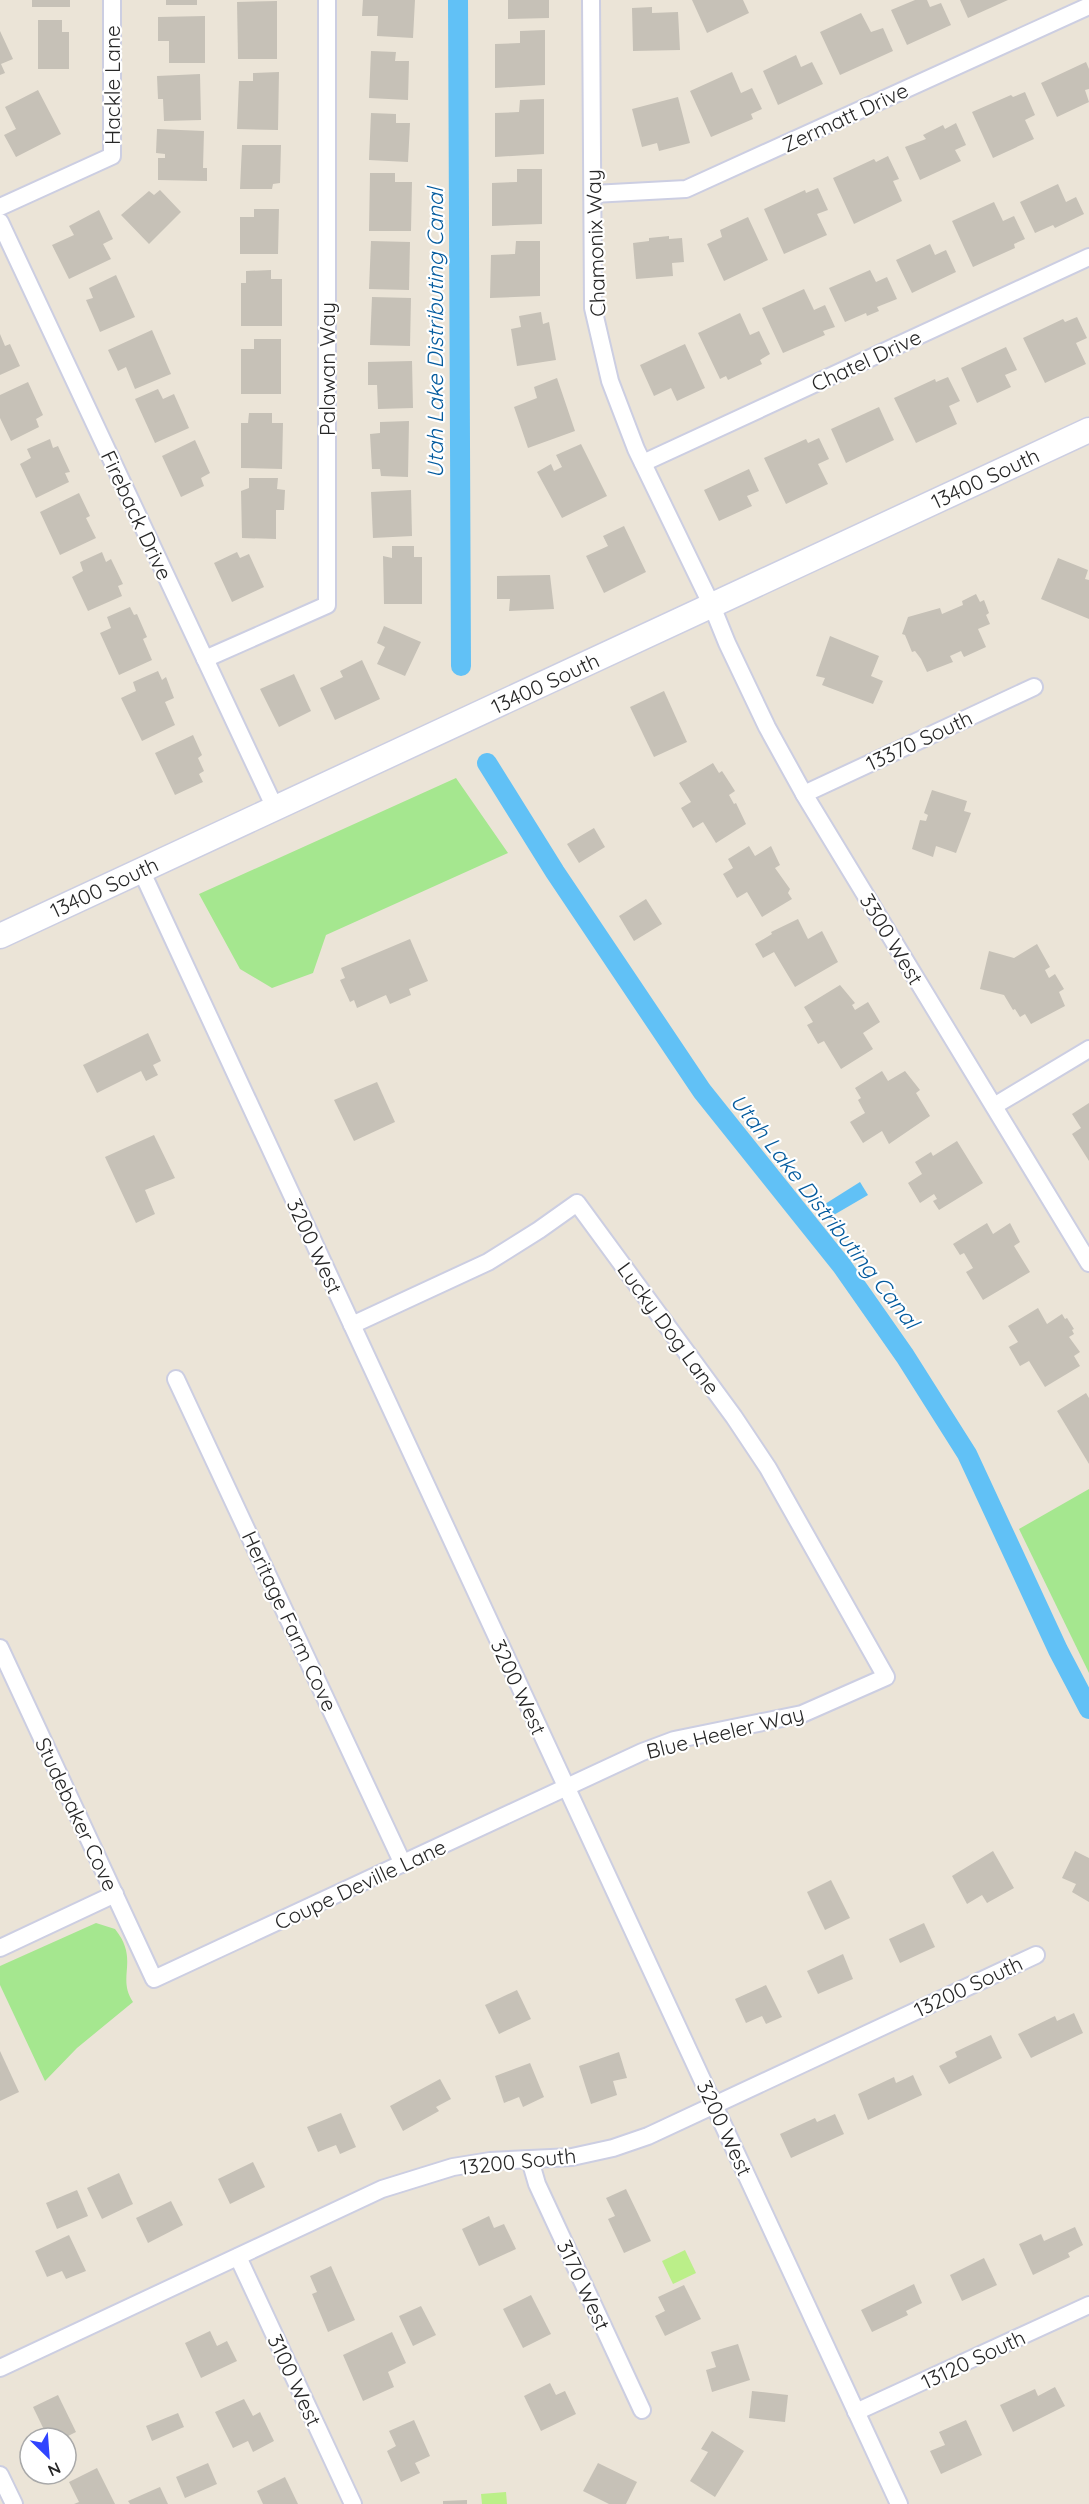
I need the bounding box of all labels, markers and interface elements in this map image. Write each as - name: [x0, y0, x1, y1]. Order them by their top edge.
- street label: Hackle Lane: [99, 25, 125, 145]
- street label: Zermatt Drive: [778, 77, 912, 157]
- street label: Chamonix Way: [579, 169, 611, 317]
- water label: Utah Lake Distributing Canal: [421, 185, 449, 478]
- street label: Palawan Way: [314, 302, 340, 436]
- street label: Chatel Drive: [807, 323, 925, 397]
- street label: 13400 South: [927, 442, 1043, 514]
- street label: Fireback Drive: [96, 446, 178, 584]
- street label: 13400 South: [487, 647, 603, 719]
- street label: 13370 South: [862, 704, 976, 776]
- street label: 13400 South: [46, 851, 162, 923]
- street label: 3300 West: [855, 889, 929, 989]
- water label: Utah Lake Distributing Canal: [725, 1088, 927, 1336]
- street label: 3200 West: [282, 1194, 348, 1298]
- street label: Lucky Dog Lane: [612, 1257, 726, 1399]
- street label: Heritage Farm Cove: [237, 1527, 343, 1715]
- street label: 3200 West: [486, 1635, 552, 1739]
- street label: Blue Heeler Way: [643, 1700, 807, 1764]
- street label: Studebaker Cove: [30, 1733, 124, 1895]
- street label: Coupe Deville Lane: [270, 1833, 450, 1935]
- street label: 13200 South: [910, 1950, 1026, 2022]
- street label: 3200 West: [692, 2076, 758, 2180]
- street label: 13200 South: [459, 2142, 577, 2180]
- street label: 3170 West: [552, 2236, 616, 2334]
- street label: 13120 South: [917, 2324, 1029, 2394]
- street label: 3100 West: [262, 2330, 328, 2430]
- north arrow: [18, 2426, 78, 2486]
- text: N: [45, 2458, 64, 2481]

